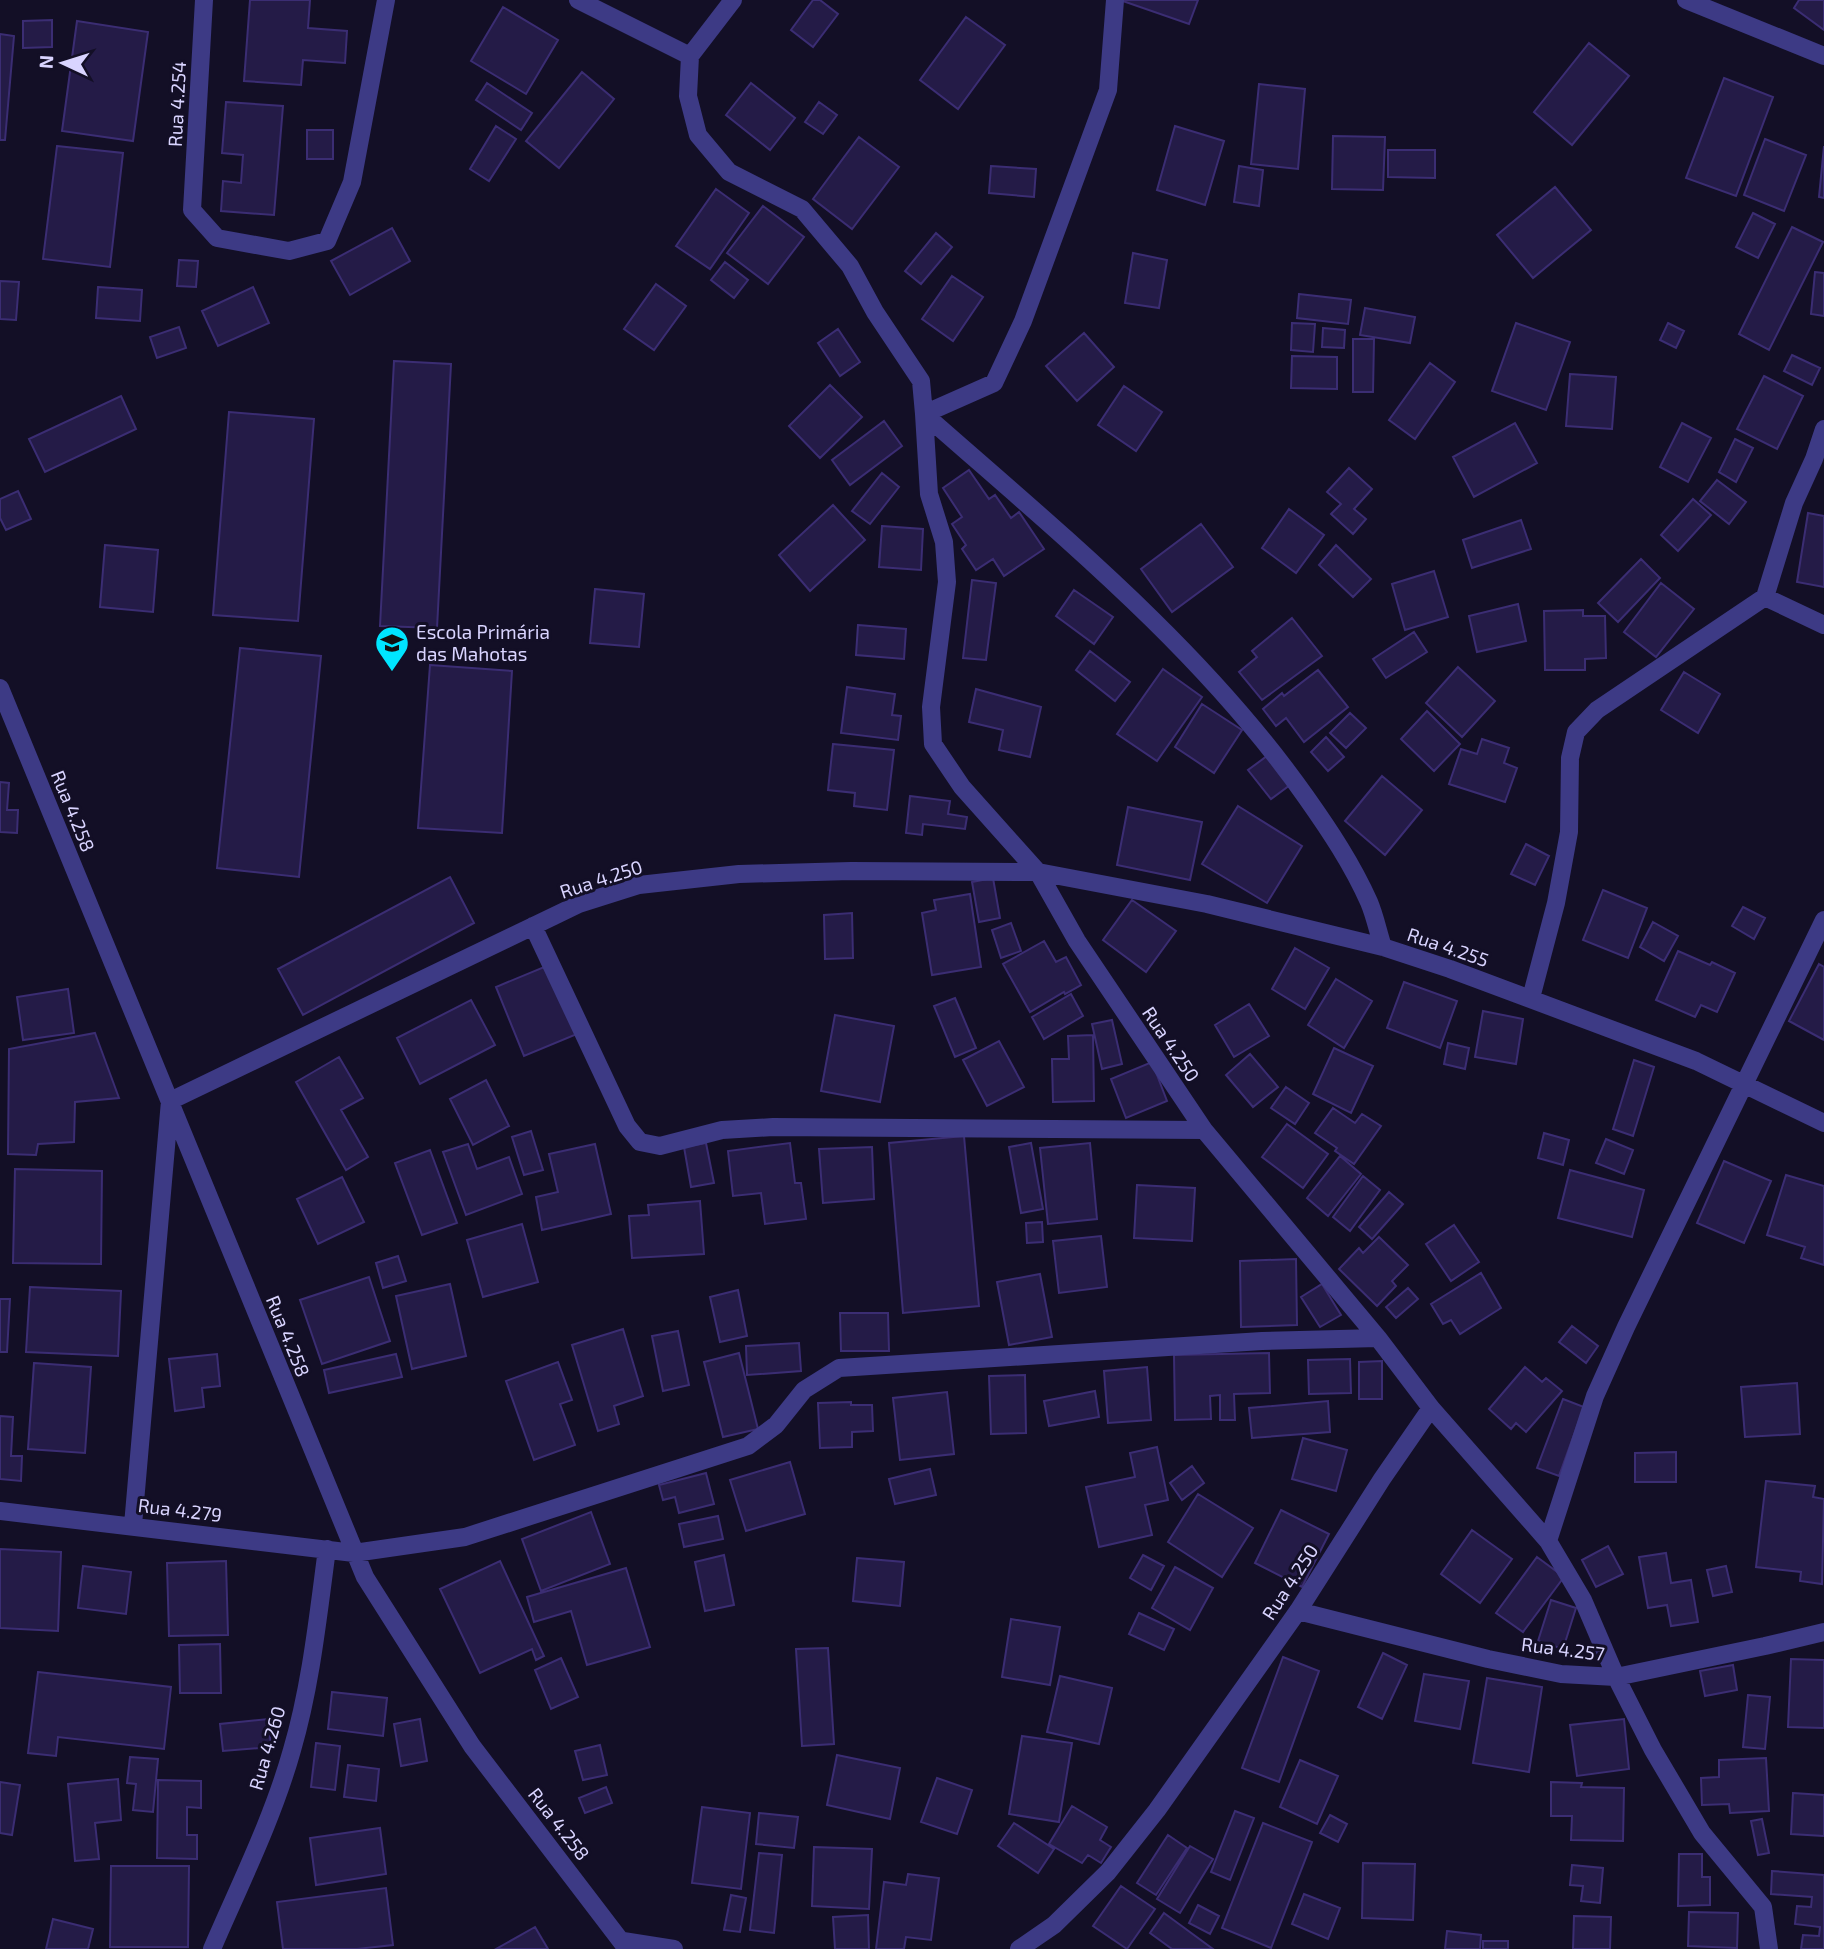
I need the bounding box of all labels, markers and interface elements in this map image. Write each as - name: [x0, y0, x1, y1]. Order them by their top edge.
- north arrow: [28, 28, 98, 98]
- text: N: [34, 54, 57, 69]
- street label: Rua 4.254: [163, 61, 190, 147]
- place label: Escola Primária das Mahotas: [416, 620, 550, 665]
- school or university icon: Escola Primária das Mahotas: [373, 624, 411, 673]
- street label: Rua 4.258: [47, 767, 100, 855]
- street label: Rua 4.250: [557, 854, 645, 903]
- street label: Rua 4.255: [1405, 922, 1492, 971]
- street label: Rua 4.250: [1138, 1002, 1205, 1086]
- street label: Rua 4.258: [262, 1292, 315, 1380]
- street label: Rua 4.279: [137, 1493, 223, 1526]
- street label: Rua 4.250: [1257, 1540, 1323, 1624]
- street label: Rua 4.257: [1520, 1632, 1606, 1665]
- street label: Rua 4.260: [244, 1703, 289, 1793]
- street label: Rua 4.258: [524, 1783, 595, 1865]

